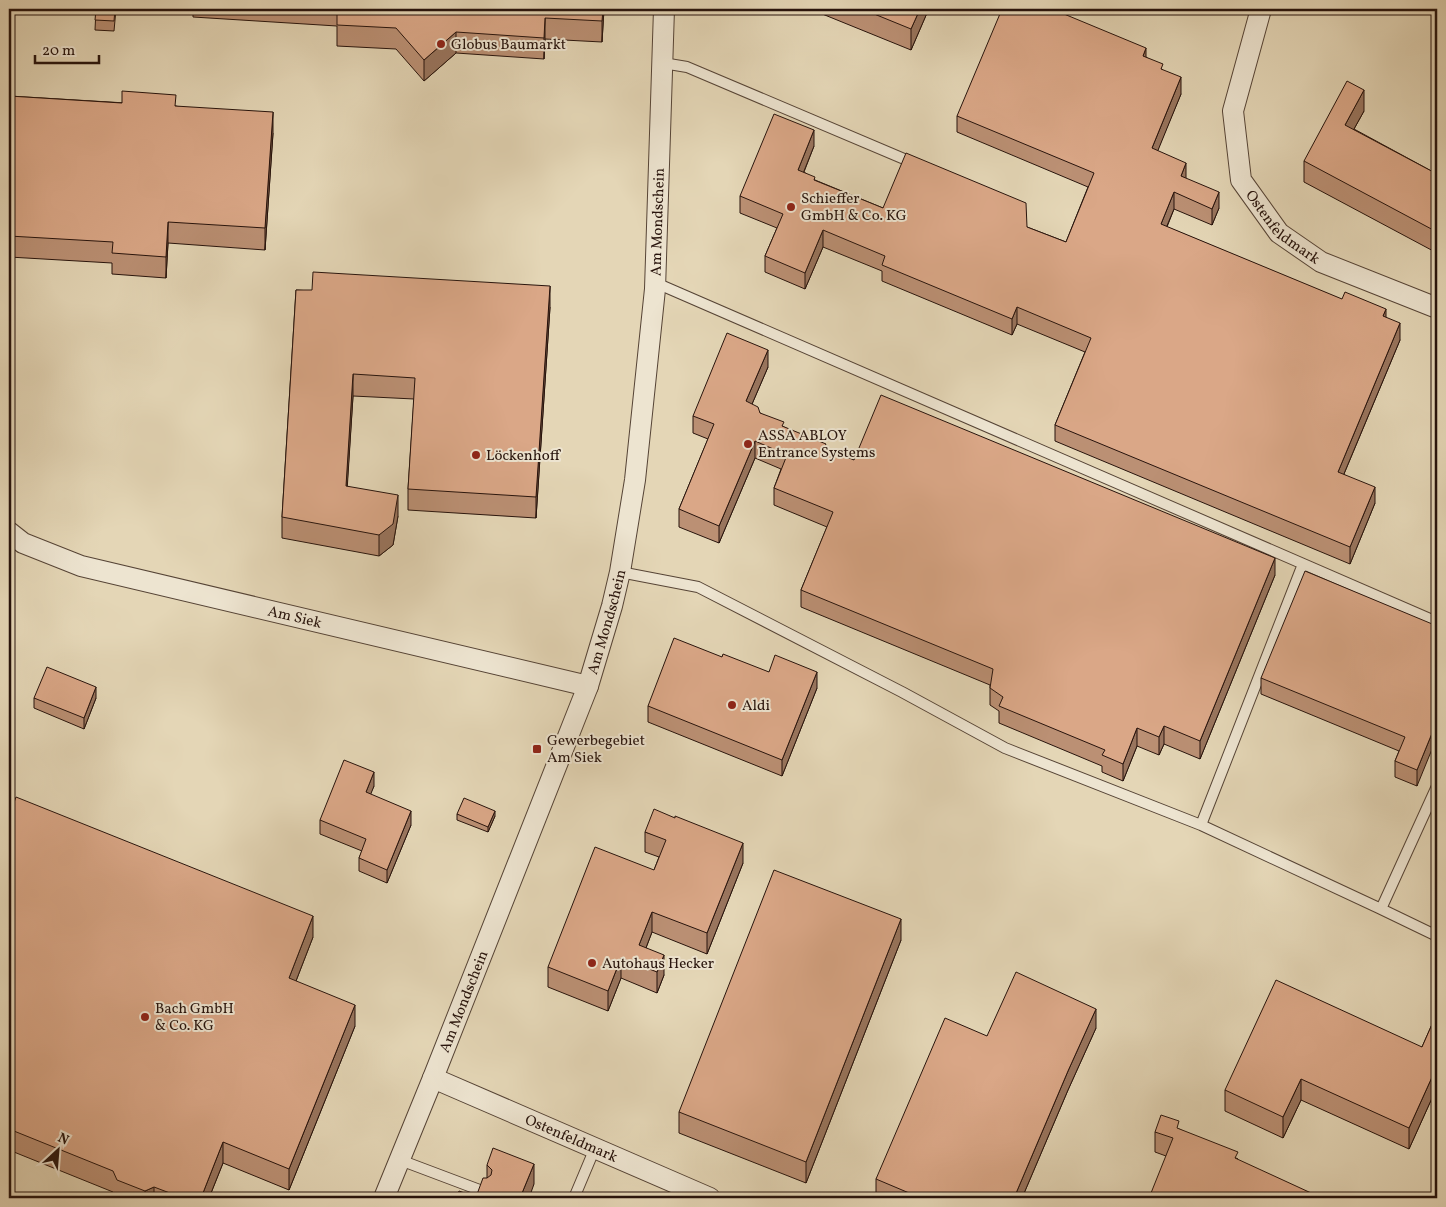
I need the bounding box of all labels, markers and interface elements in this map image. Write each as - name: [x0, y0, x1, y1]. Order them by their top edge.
- scale bar: [35, 32, 99, 64]
- place label: Globus Baumarkt: [451, 35, 566, 56]
- marker: Globus Baumarkt: [435, 38, 447, 50]
- text: 20 m: [42, 41, 75, 62]
- street label: Am Mondschein: [646, 167, 671, 276]
- street label: Ostenfeldmark: [1240, 186, 1324, 270]
- place label: Schieffer GmbH & Co. KG: [801, 189, 907, 227]
- marker: Schieffer GmbH & Co. KG: [785, 201, 797, 213]
- place label: ASSA ABLOY Entrance Systems: [758, 426, 876, 464]
- marker: ASSA ABLOY Entrance Systems: [742, 438, 754, 450]
- place label: Löckenhoff: [486, 446, 562, 467]
- marker: Löckenhoff: [470, 449, 482, 461]
- street label: Am Mondschein: [583, 567, 632, 677]
- street label: Am Siek: [265, 602, 324, 635]
- place label: Aldi: [742, 696, 770, 717]
- marker: Aldi: [726, 699, 738, 711]
- place label: Gewerbegebiet Am Siek: [547, 731, 645, 769]
- marker: Gewerbegebiet Am Siek: [531, 743, 543, 755]
- street label: Am Mondschein: [435, 948, 494, 1056]
- place label: Autohaus Hecker: [602, 954, 714, 975]
- marker: Autohaus Hecker: [586, 957, 598, 969]
- place label: Bach GmbH & Co. KG: [155, 999, 234, 1037]
- marker: Bach GmbH & Co. KG: [139, 1011, 151, 1023]
- street label: Ostenfeldmark: [521, 1110, 621, 1169]
- north arrow: [32, 1124, 82, 1174]
- text: N: [54, 1129, 72, 1150]

